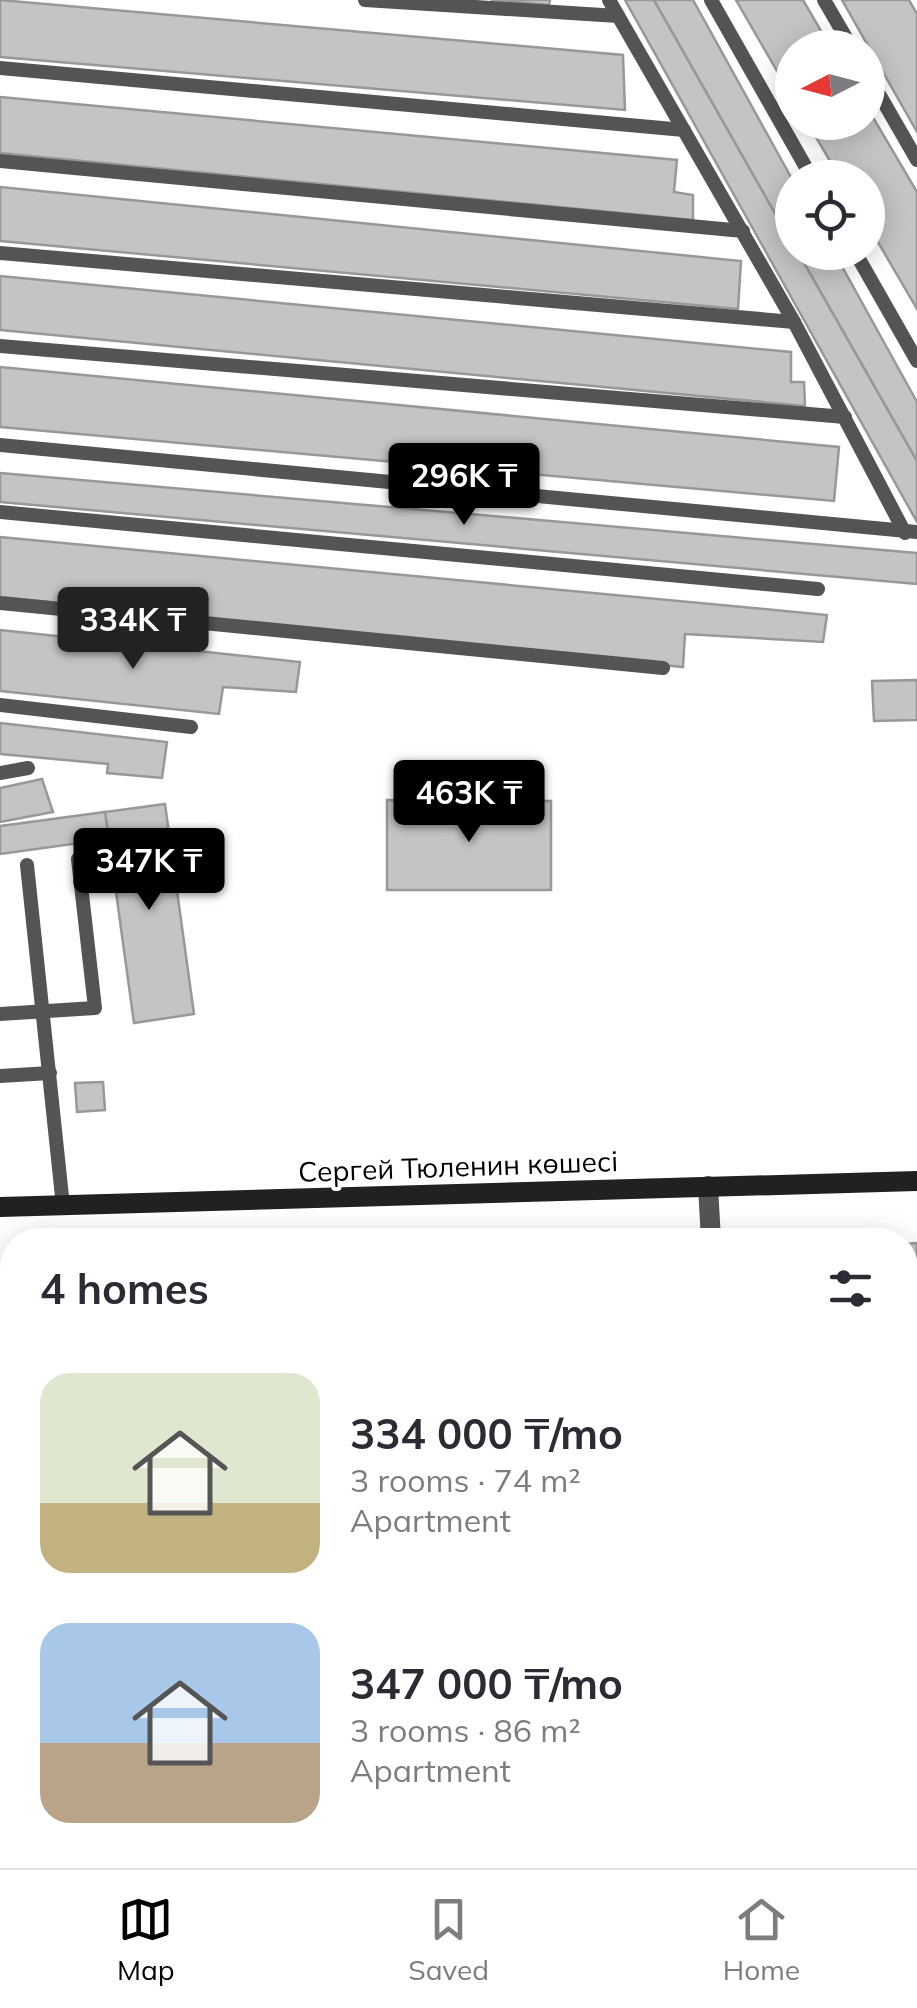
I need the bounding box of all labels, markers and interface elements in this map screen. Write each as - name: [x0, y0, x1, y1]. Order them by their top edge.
- north arrow: [775, 30, 885, 140]
- map controls: [775, 30, 885, 270]
- button: locate: [775, 160, 885, 270]
- pin: 296K ₸: [383, 443, 545, 528]
- text: 296K ₸: [411, 455, 517, 495]
- pin: 334K ₸: [52, 587, 214, 672]
- text: 334K ₸: [80, 599, 186, 639]
- pin: 463K ₸: [388, 760, 550, 845]
- text: 463K ₸: [416, 772, 522, 812]
- pin: 347K ₸: [68, 828, 230, 913]
- text: 347K ₸: [96, 840, 202, 880]
- street label: Сергей Тюленин көшесі: [297, 1143, 619, 1189]
- icon: filters: [823, 1261, 878, 1316]
- text: 4 homes: [40, 1262, 209, 1315]
- text: 334 000 ₸/mo: [350, 1407, 623, 1460]
- icon: home: [120, 1413, 240, 1533]
- text: 3 rooms · 74 m²: [350, 1460, 581, 1500]
- text: Apartment: [350, 1500, 511, 1540]
- text: 347 000 ₸/mo: [350, 1657, 623, 1710]
- icon: home: [120, 1663, 240, 1783]
- text: 3 rooms · 86 m²: [350, 1710, 581, 1750]
- text: Apartment: [350, 1750, 511, 1790]
- tab: Map: [117, 1892, 175, 1987]
- tab: Saved: [408, 1892, 489, 1987]
- tab: Home: [723, 1892, 800, 1987]

